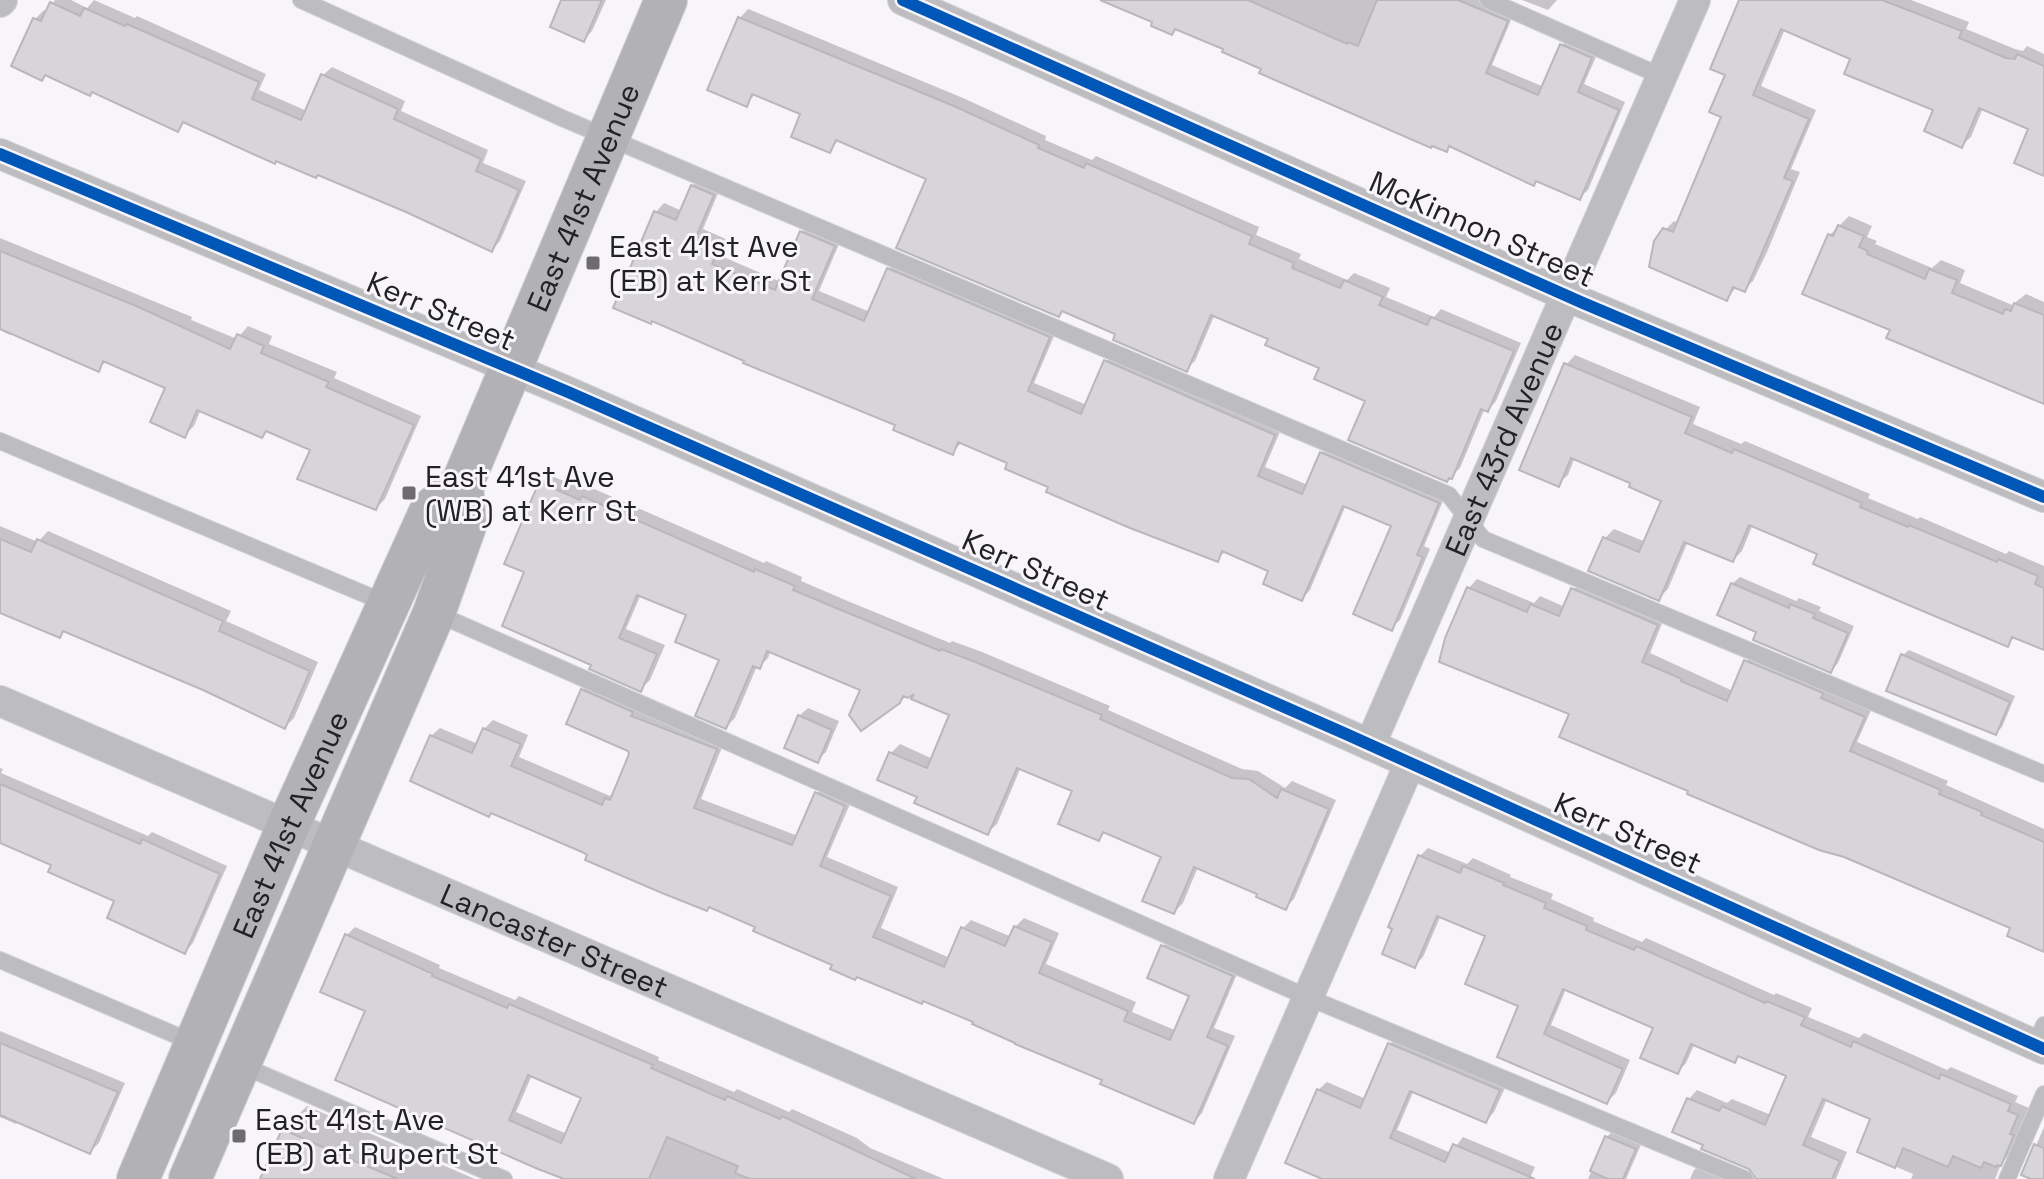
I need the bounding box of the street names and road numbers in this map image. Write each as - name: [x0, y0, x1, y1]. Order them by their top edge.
- street label: East 41st Avenue: [517, 77, 648, 317]
- street label: McKinnon Street: [1363, 162, 1601, 296]
- street label: Kerr Street: [361, 262, 521, 360]
- street label: East 43rd Avenue: [1435, 316, 1572, 562]
- street label: Kerr Street: [956, 520, 1116, 620]
- street label: East 41st Avenue: [223, 704, 357, 944]
- street label: Kerr Street: [1548, 783, 1708, 883]
- street label: Lancaster Street: [435, 874, 675, 1007]

